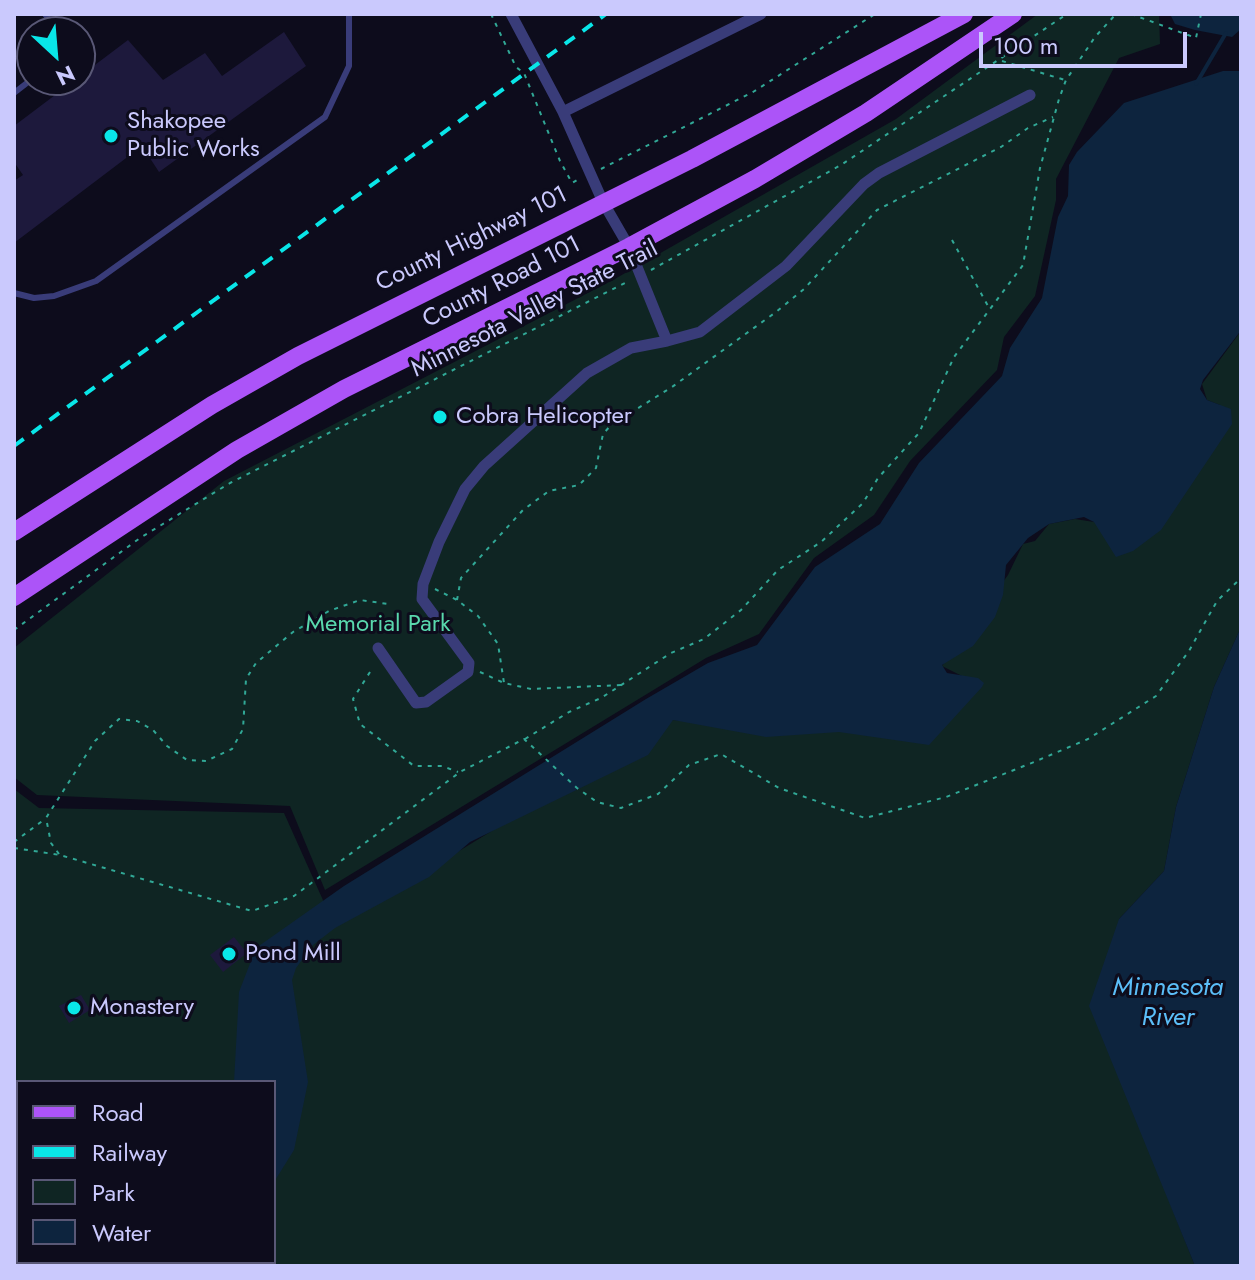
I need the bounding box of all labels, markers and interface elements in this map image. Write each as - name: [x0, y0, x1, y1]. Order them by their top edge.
- north arrow: [16, 16, 96, 96]
- scale bar: [983, 16, 1191, 66]
- text: 100 m: [993, 28, 1059, 63]
- text: N: [51, 58, 81, 94]
- place label: Shakopee Public Works: [127, 108, 260, 164]
- marker: Shakopee Public Works: [102, 127, 120, 145]
- street label: County Highway 101: [372, 181, 572, 299]
- street label: County Road 101: [418, 231, 586, 335]
- street label: Minnesota Valley State Trail: [407, 235, 663, 385]
- place label: Cobra Helicopter: [456, 403, 632, 431]
- marker: Cobra Helicopter: [431, 408, 449, 426]
- park label: Memorial Park: [305, 611, 451, 639]
- place label: Pond Mill: [245, 940, 341, 968]
- marker: Pond Mill: [220, 945, 238, 963]
- water label: Minnesota River: [1113, 973, 1223, 1034]
- place label: Monastery: [90, 994, 194, 1022]
- marker: Monastery: [65, 999, 83, 1017]
- legend: [16, 1080, 276, 1264]
- text: Road: [92, 1095, 144, 1130]
- text: Railway: [92, 1135, 167, 1170]
- text: Park: [92, 1175, 135, 1210]
- text: Water: [92, 1215, 151, 1250]

